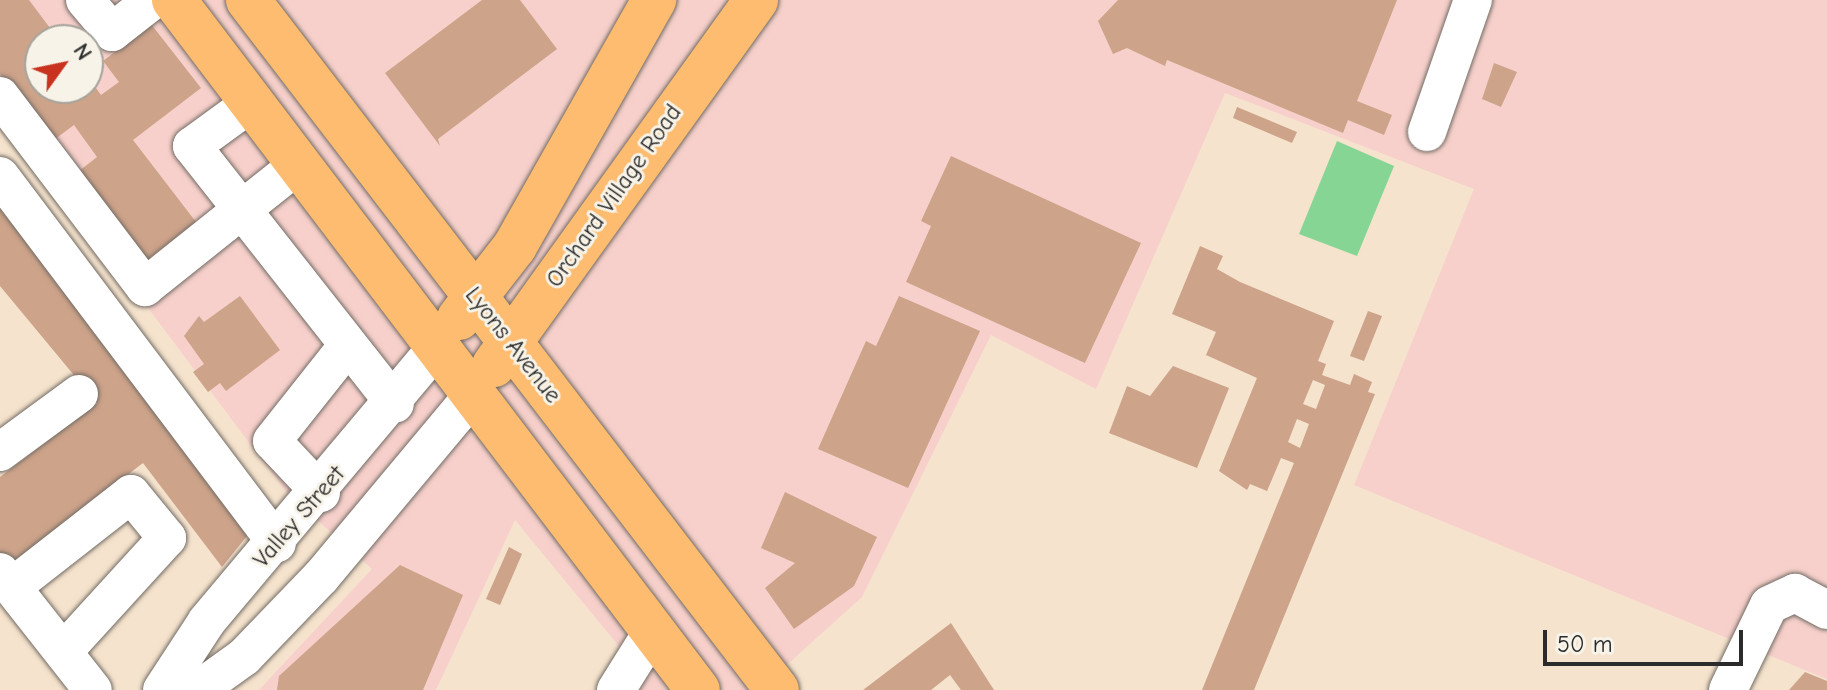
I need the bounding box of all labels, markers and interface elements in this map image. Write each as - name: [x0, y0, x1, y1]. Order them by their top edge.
- north arrow: [24, 24, 104, 104]
- text: N: [68, 39, 97, 65]
- street label: Orchard Village Road: [540, 99, 688, 293]
- street label: Lyons Avenue: [459, 281, 567, 409]
- street label: Valley Street: [247, 460, 351, 574]
- scale bar: [1547, 614, 1747, 664]
- text: 50 m: [1557, 630, 1613, 658]

